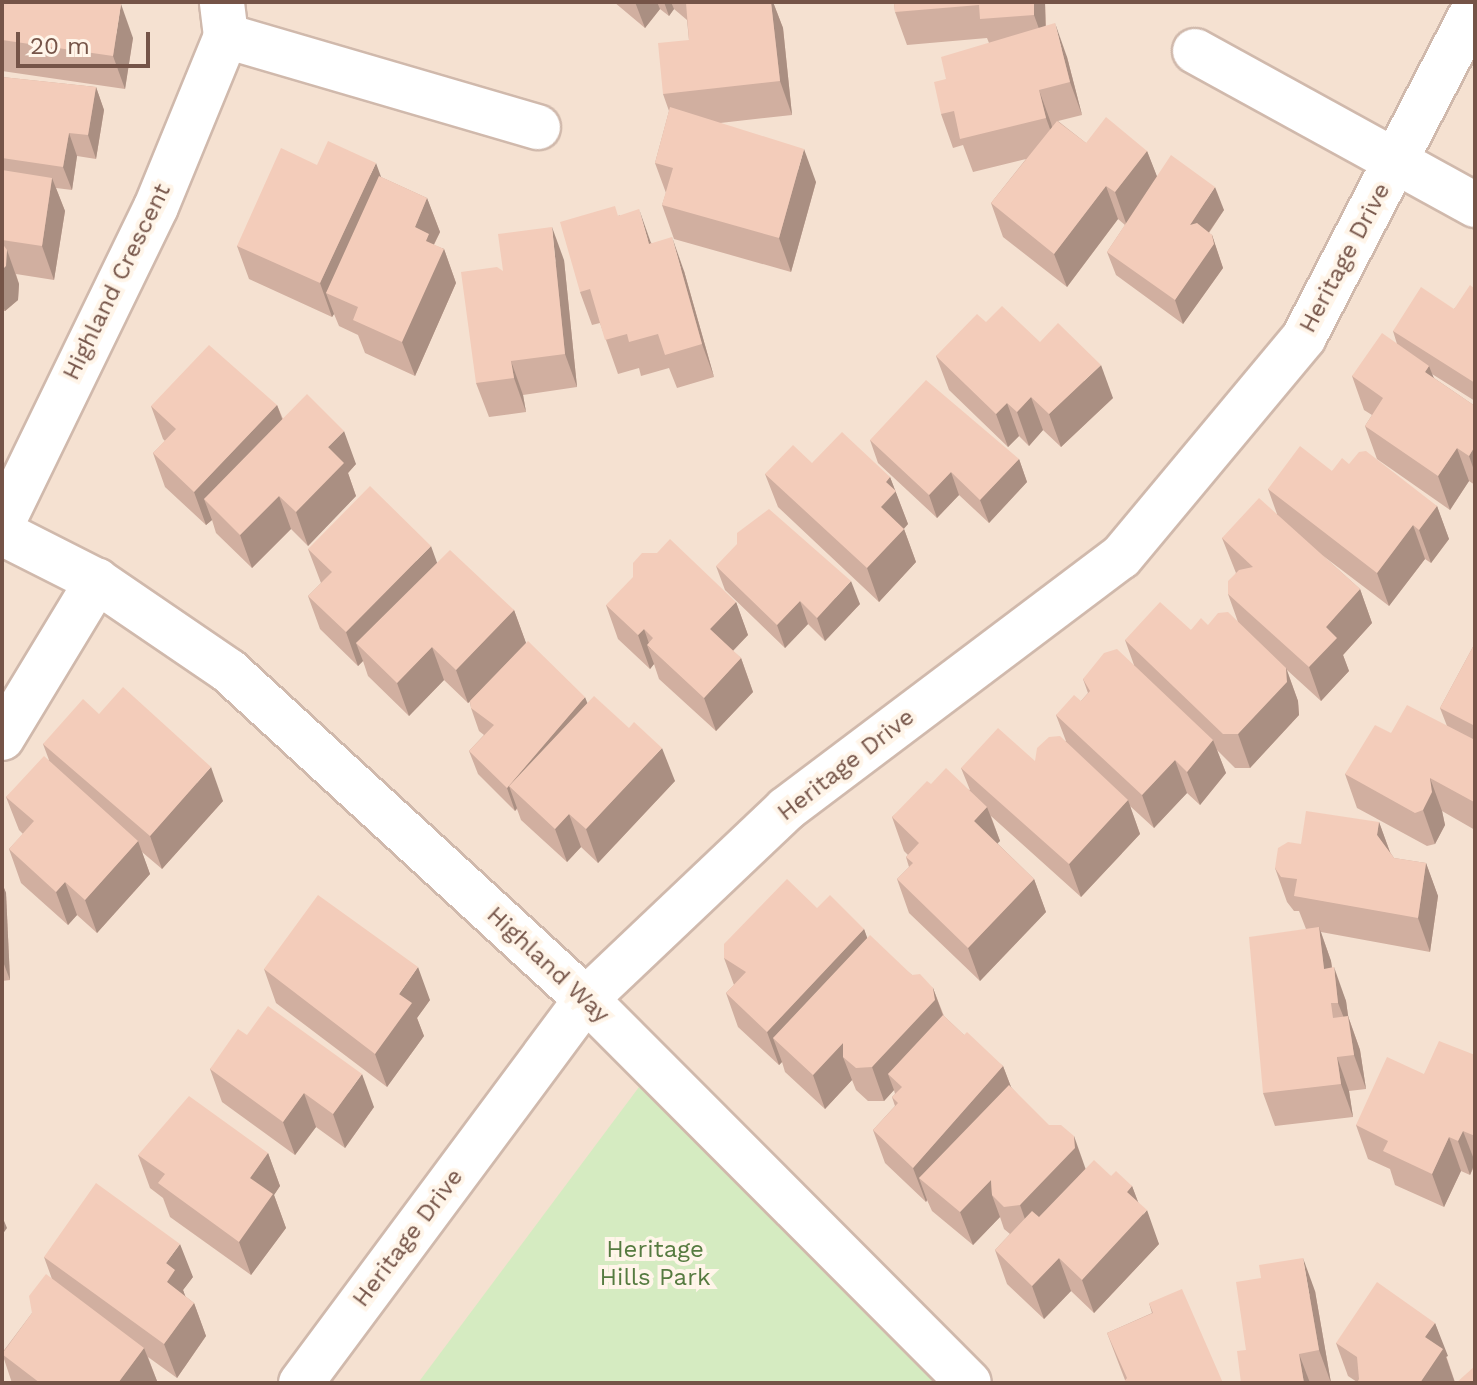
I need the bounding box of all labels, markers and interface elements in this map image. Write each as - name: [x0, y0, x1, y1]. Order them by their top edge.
- scale bar: [20, 16, 154, 66]
- text: 20 m: [30, 32, 90, 60]
- street label: Heritage Drive: [1293, 178, 1397, 338]
- street label: Highland Crescent: [57, 179, 177, 385]
- street label: Heritage Drive: [772, 703, 920, 827]
- street label: Highland Way: [480, 901, 616, 1029]
- street label: Heritage Drive: [347, 1163, 469, 1313]
- park label: Heritage Hills Park: [599, 1236, 711, 1292]

